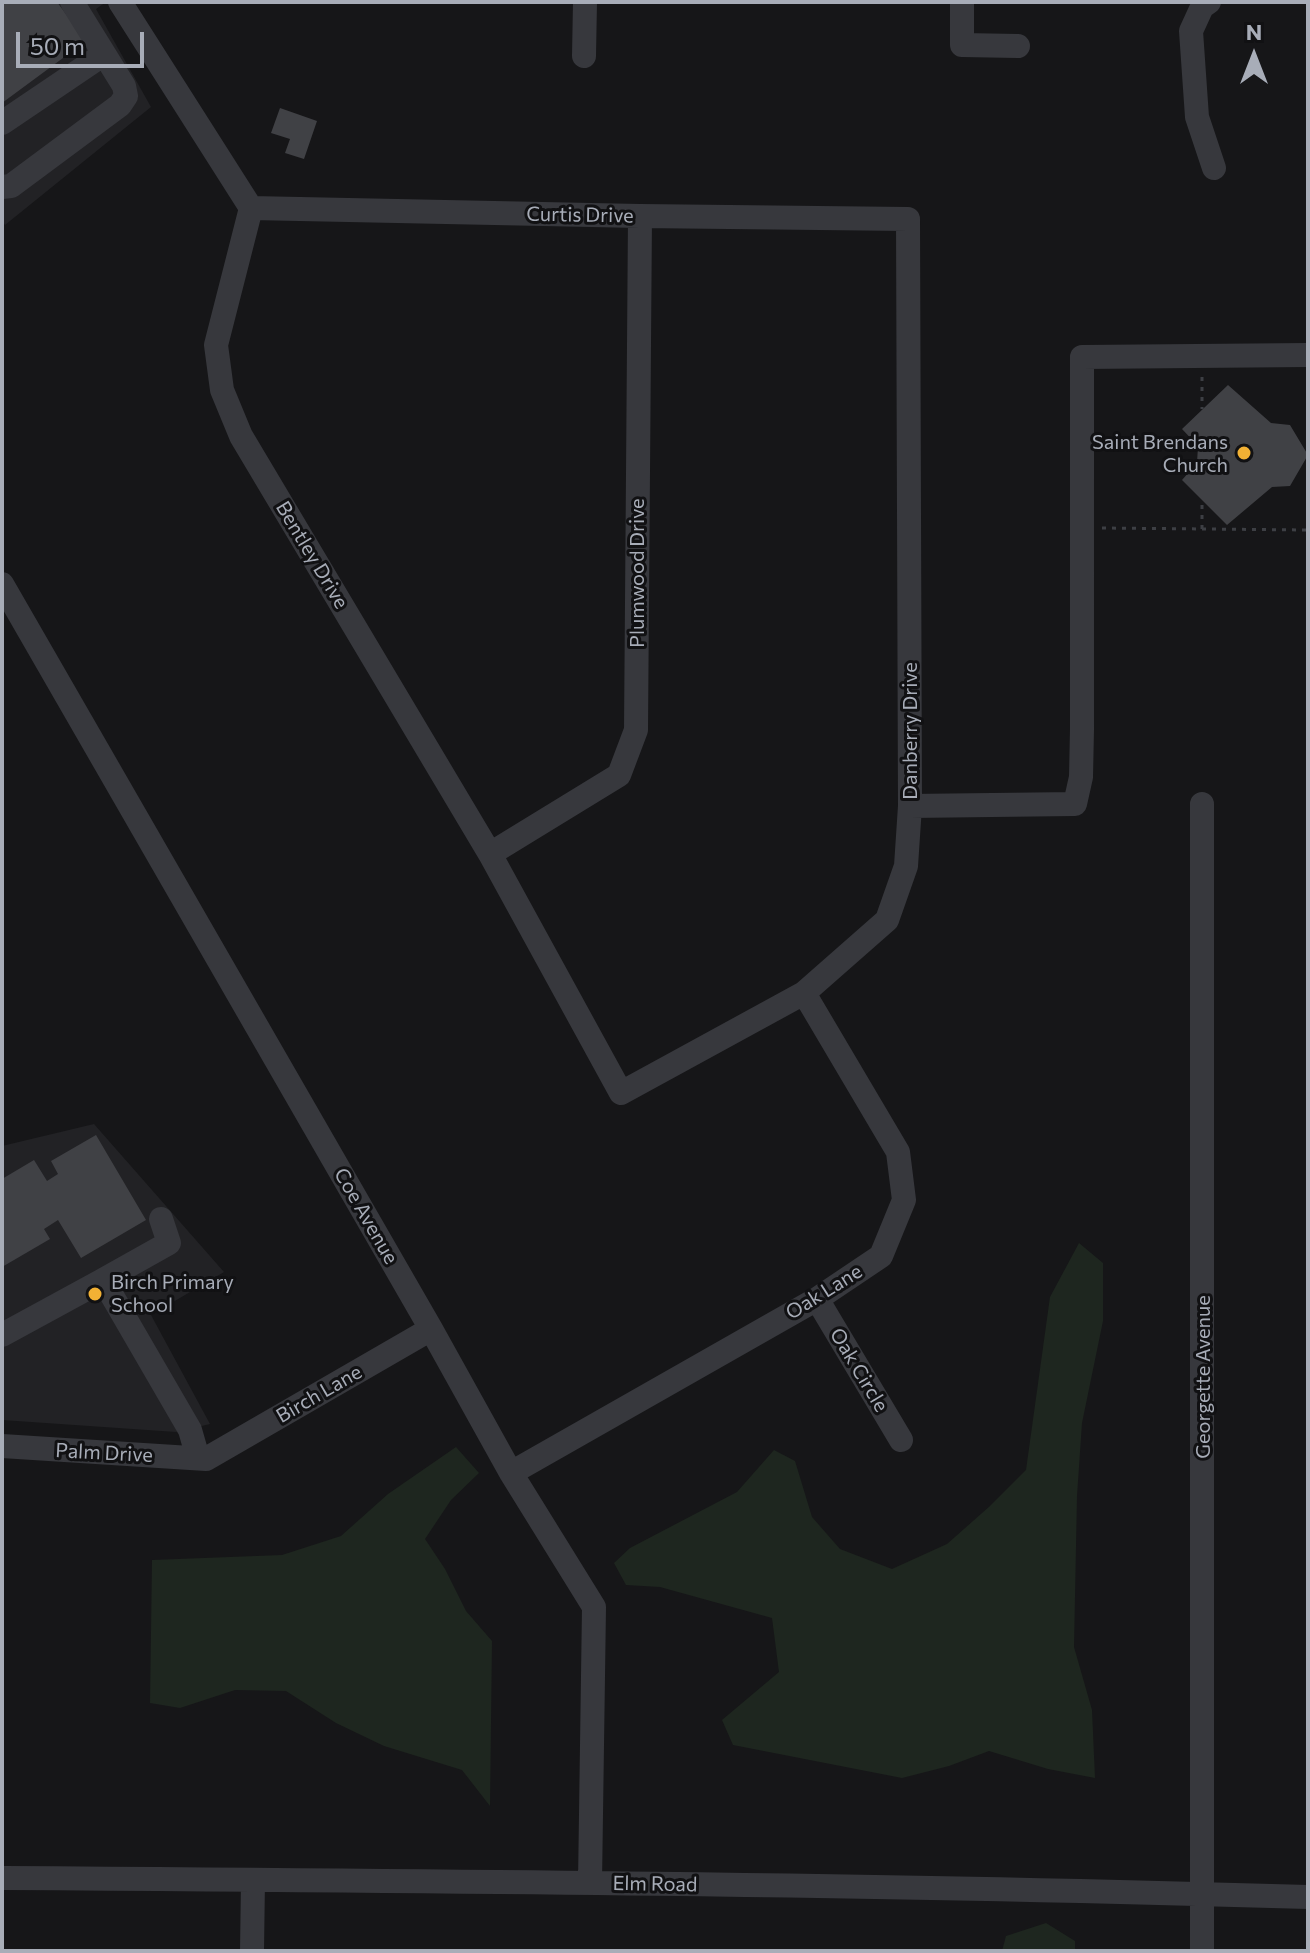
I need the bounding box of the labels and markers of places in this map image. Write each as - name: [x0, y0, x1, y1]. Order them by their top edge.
- place label: Saint Brendans Church: [1092, 430, 1228, 477]
- marker: Saint Brendans Church: [1235, 444, 1253, 462]
- place label: Birch Primary School: [111, 1270, 234, 1317]
- marker: Birch Primary School: [86, 1285, 104, 1303]

